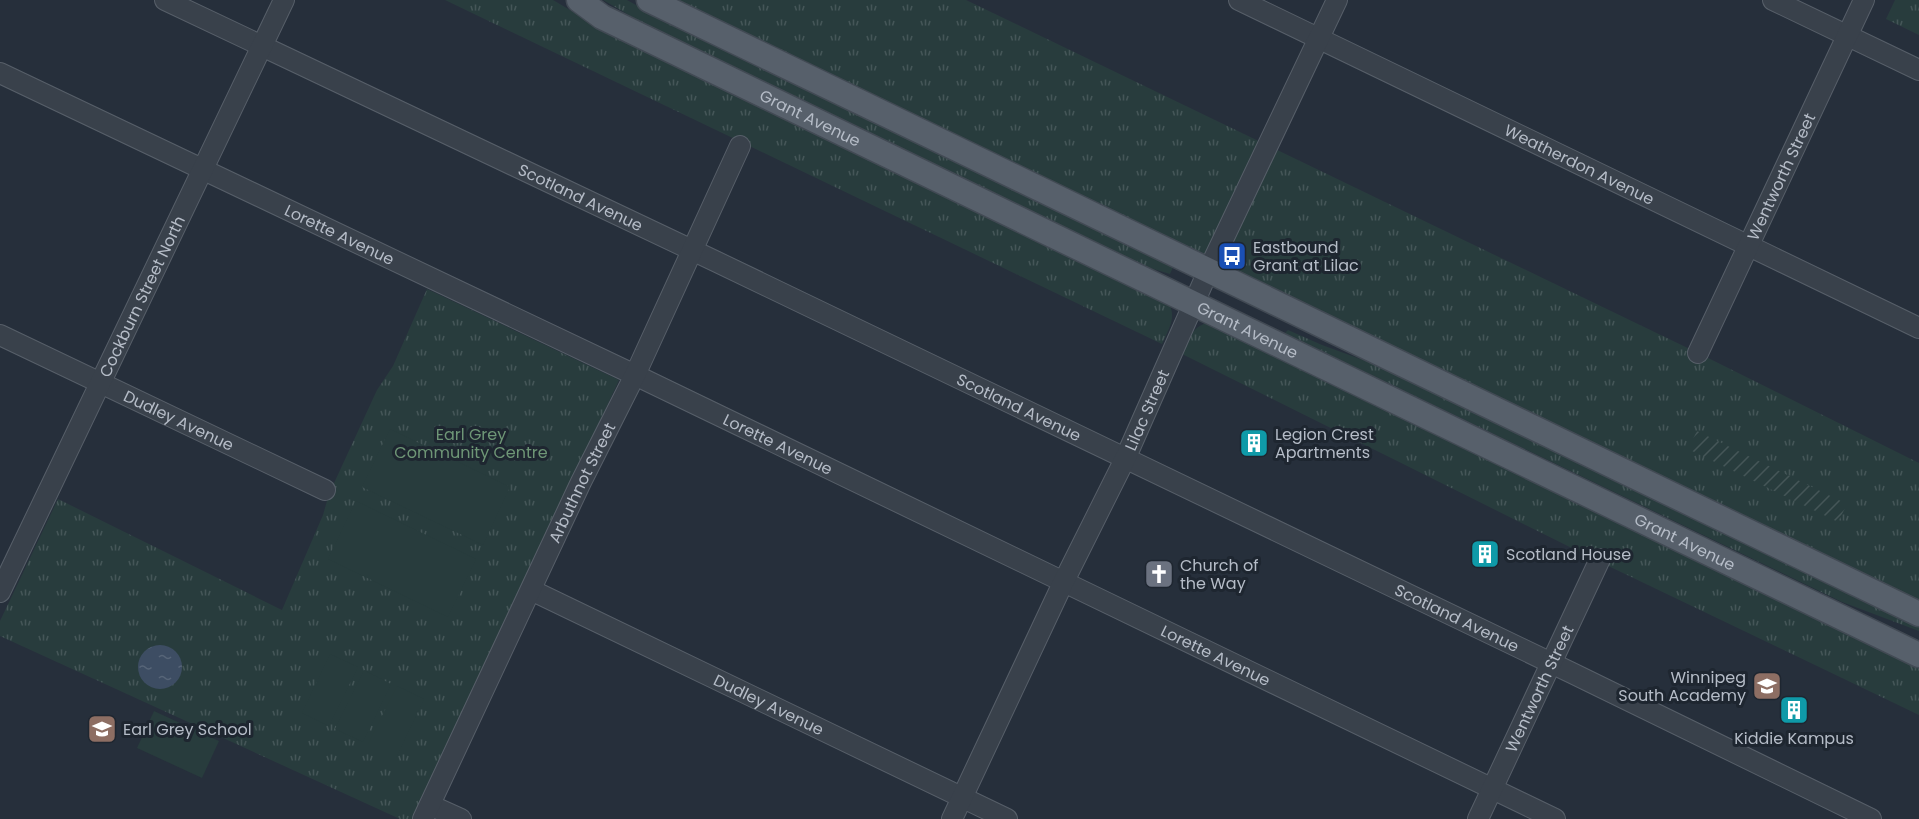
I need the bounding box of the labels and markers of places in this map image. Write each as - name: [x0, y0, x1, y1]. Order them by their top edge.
- place label: Eastbound Grant at Lilac: [1253, 236, 1359, 277]
- bus stop icon: Eastbound Grant at Lilac: [1216, 240, 1248, 272]
- place label: Legion Crest Apartments: [1275, 423, 1374, 464]
- building icon: Legion Crest Apartments: [1238, 427, 1270, 459]
- building icon: Scotland House: [1469, 538, 1501, 570]
- place label: Scotland House: [1506, 543, 1631, 566]
- place label: Church of the Way: [1180, 554, 1259, 595]
- church icon: Church of the Way: [1143, 558, 1175, 590]
- place label: Winnipeg South Academy: [1618, 666, 1746, 707]
- school or university icon: Winnipeg South Academy: [1751, 670, 1783, 702]
- building icon: Kiddie Kampus: [1778, 694, 1810, 726]
- school or university icon: Earl Grey School: [86, 713, 118, 745]
- place label: Earl Grey School: [123, 718, 252, 741]
- place label: Kiddie Kampus: [1734, 727, 1854, 750]

